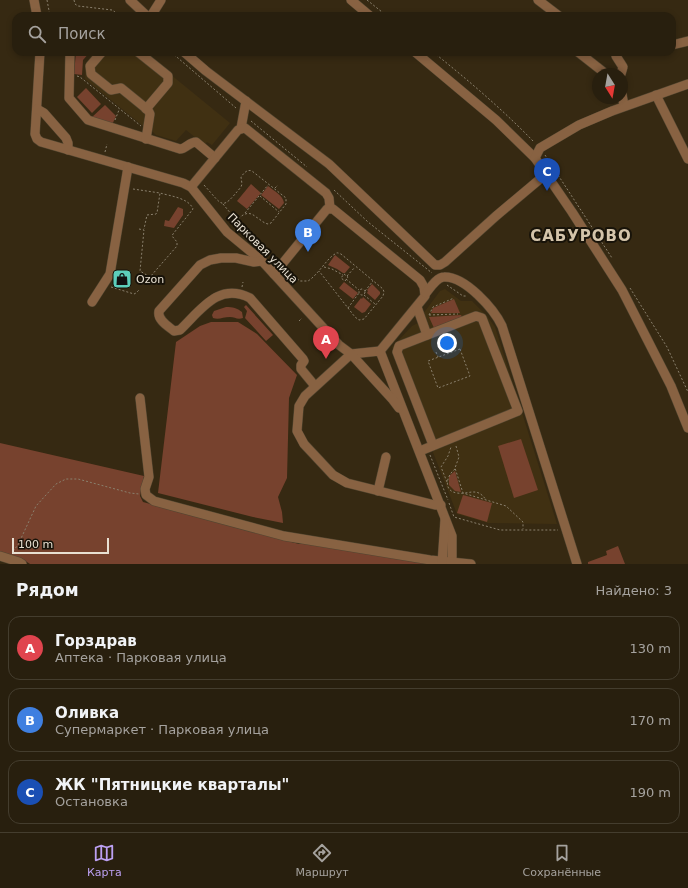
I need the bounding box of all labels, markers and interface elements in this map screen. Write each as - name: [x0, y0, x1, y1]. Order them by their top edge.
- search box: [12, 12, 676, 56]
- icon: search: [26, 23, 48, 45]
- text: Поиск: [58, 25, 106, 43]
- north arrow: [592, 68, 628, 104]
- pin: C: [534, 158, 560, 191]
- street label: Парковая улица: [225, 211, 300, 286]
- pin: B: [295, 219, 321, 252]
- district label: САБУРОВО: [530, 227, 632, 245]
- shop icon: Ozon: [111, 268, 133, 290]
- place label: Ozon: [136, 273, 164, 286]
- pin: A: [313, 326, 339, 359]
- your location: [437, 333, 457, 353]
- scale bar: [12, 536, 109, 555]
- text: 100 m: [18, 538, 53, 551]
- text: Рядом: [16, 580, 79, 600]
- text: Найдено: 3: [596, 583, 672, 598]
- text: Горздрав: [55, 632, 137, 650]
- text: A: [25, 641, 35, 656]
- text: 130 m: [629, 641, 671, 656]
- text: Аптека · Парковая улица: [55, 650, 227, 665]
- text: Оливка: [55, 704, 119, 722]
- text: B: [25, 713, 35, 728]
- text: 170 m: [629, 713, 671, 728]
- text: Супермаркет · Парковая улица: [55, 722, 269, 737]
- text: ЖК "Пятницкие кварталы": [55, 776, 289, 794]
- text: C: [25, 785, 35, 800]
- text: 190 m: [629, 785, 671, 800]
- text: Остановка: [55, 794, 128, 809]
- tab: Карта: [87, 842, 122, 879]
- tab: Маршрут: [296, 842, 349, 879]
- tab: Сохранённые: [523, 842, 601, 879]

